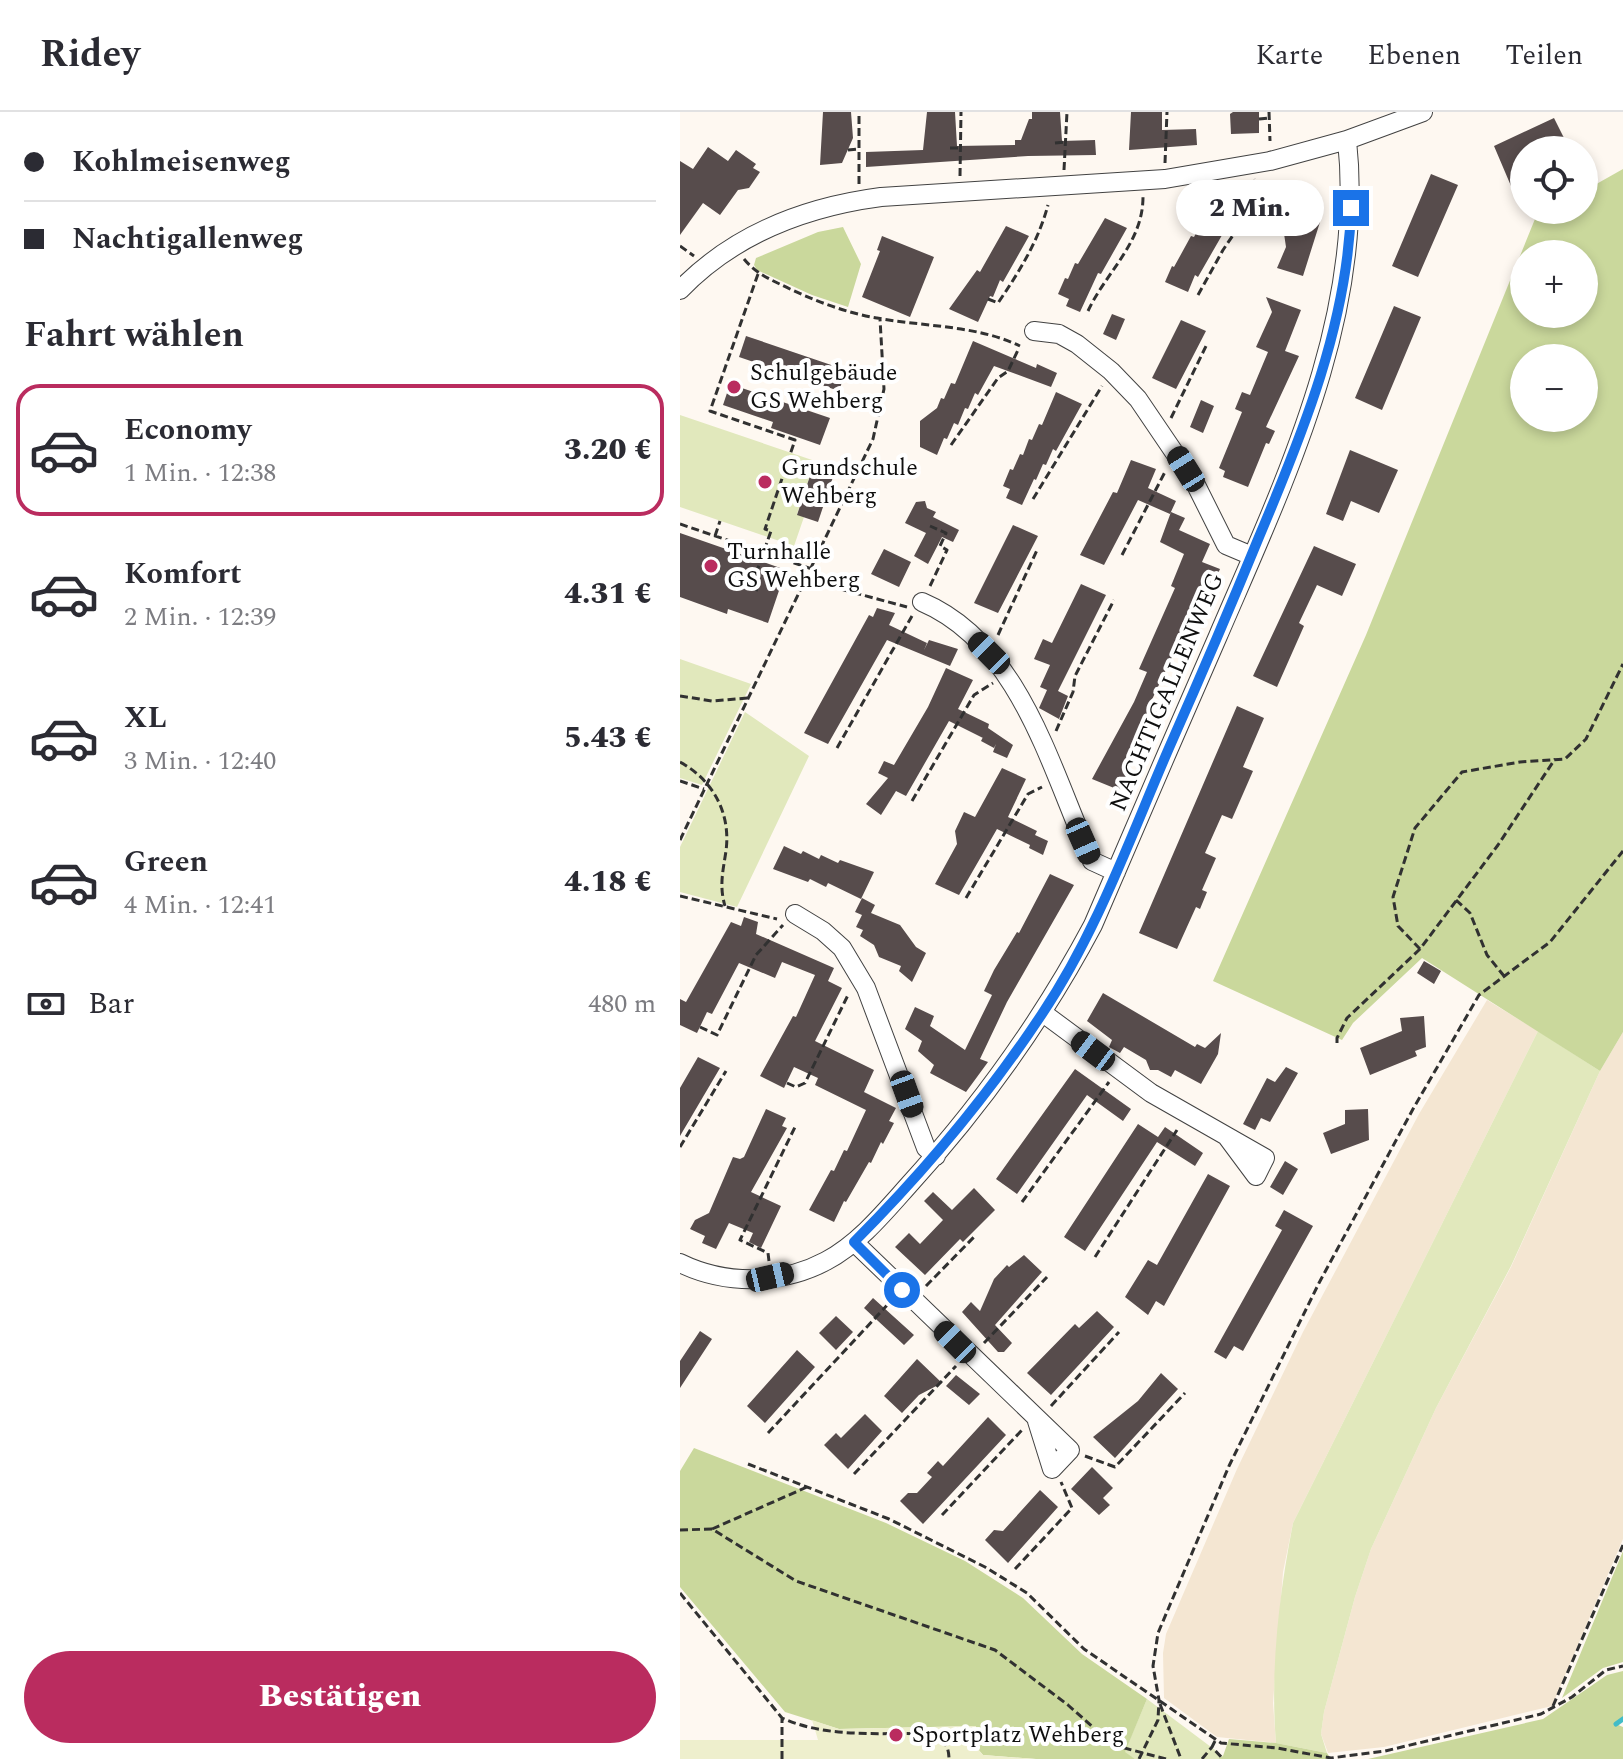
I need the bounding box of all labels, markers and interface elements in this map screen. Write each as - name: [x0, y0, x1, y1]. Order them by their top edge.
- text: Ridey: [40, 26, 140, 84]
- text: Karte: [1255, 34, 1323, 77]
- text: Ebenen: [1367, 34, 1461, 77]
- text: Teilen: [1505, 34, 1583, 77]
- map controls: [1510, 136, 1598, 432]
- button: locate: [1510, 136, 1598, 224]
- text: Kohlmeisenweg: [72, 139, 291, 185]
- callout: 2 Min.: [1175, 180, 1323, 236]
- text: 2 Min.: [1209, 188, 1291, 228]
- route end: [1333, 190, 1369, 226]
- text: Nachtigallenweg: [72, 216, 304, 262]
- button: +: [1510, 240, 1598, 328]
- text: Fahrt wählen: [24, 308, 244, 363]
- button: −: [1510, 344, 1598, 432]
- place label: Schulgebäude GS Wehberg: [750, 355, 897, 419]
- marker: Schulgebäude GS Wehberg: [725, 378, 743, 396]
- text: Economy: [124, 407, 251, 453]
- icon: car: [28, 414, 100, 486]
- text: 3.20 €: [564, 427, 652, 473]
- car: [1163, 442, 1209, 496]
- place label: Grundschule Wehberg: [781, 450, 918, 514]
- text: 1 Min. · 12:38: [124, 453, 276, 493]
- marker: Grundschule Wehberg: [756, 473, 774, 491]
- place label: Turnhalle GS Wehberg: [727, 534, 860, 598]
- text: Komfort: [124, 551, 242, 597]
- marker: Turnhalle GS Wehberg: [702, 557, 720, 575]
- icon: car: [28, 558, 100, 630]
- street label: NACHTIGALLENWEG: [1100, 567, 1234, 817]
- text: 4.31 €: [564, 571, 652, 617]
- text: 2 Min. · 12:39: [124, 597, 276, 637]
- car: [964, 628, 1014, 678]
- text: XL: [124, 695, 167, 741]
- icon: car: [28, 702, 100, 774]
- text: 5.43 €: [564, 715, 652, 761]
- text: 3 Min. · 12:40: [124, 741, 276, 781]
- car: [1062, 814, 1104, 868]
- text: Green: [124, 839, 208, 885]
- icon: car: [28, 846, 100, 918]
- text: 4.18 €: [564, 859, 652, 905]
- text: 4 Min. · 12:41: [124, 885, 276, 925]
- text: Bar: [88, 981, 134, 1027]
- icon: cash: [24, 982, 68, 1026]
- text: 480 m: [588, 984, 656, 1024]
- car: [1067, 1027, 1119, 1075]
- car: [888, 1067, 926, 1121]
- car: [744, 1260, 796, 1294]
- route start: [884, 1272, 920, 1308]
- car: [930, 1317, 980, 1367]
- button: Bestätigen: [24, 1651, 656, 1743]
- place label: Sportplatz Wehberg: [912, 1717, 1124, 1753]
- marker: Sportplatz Wehberg: [887, 1726, 905, 1744]

